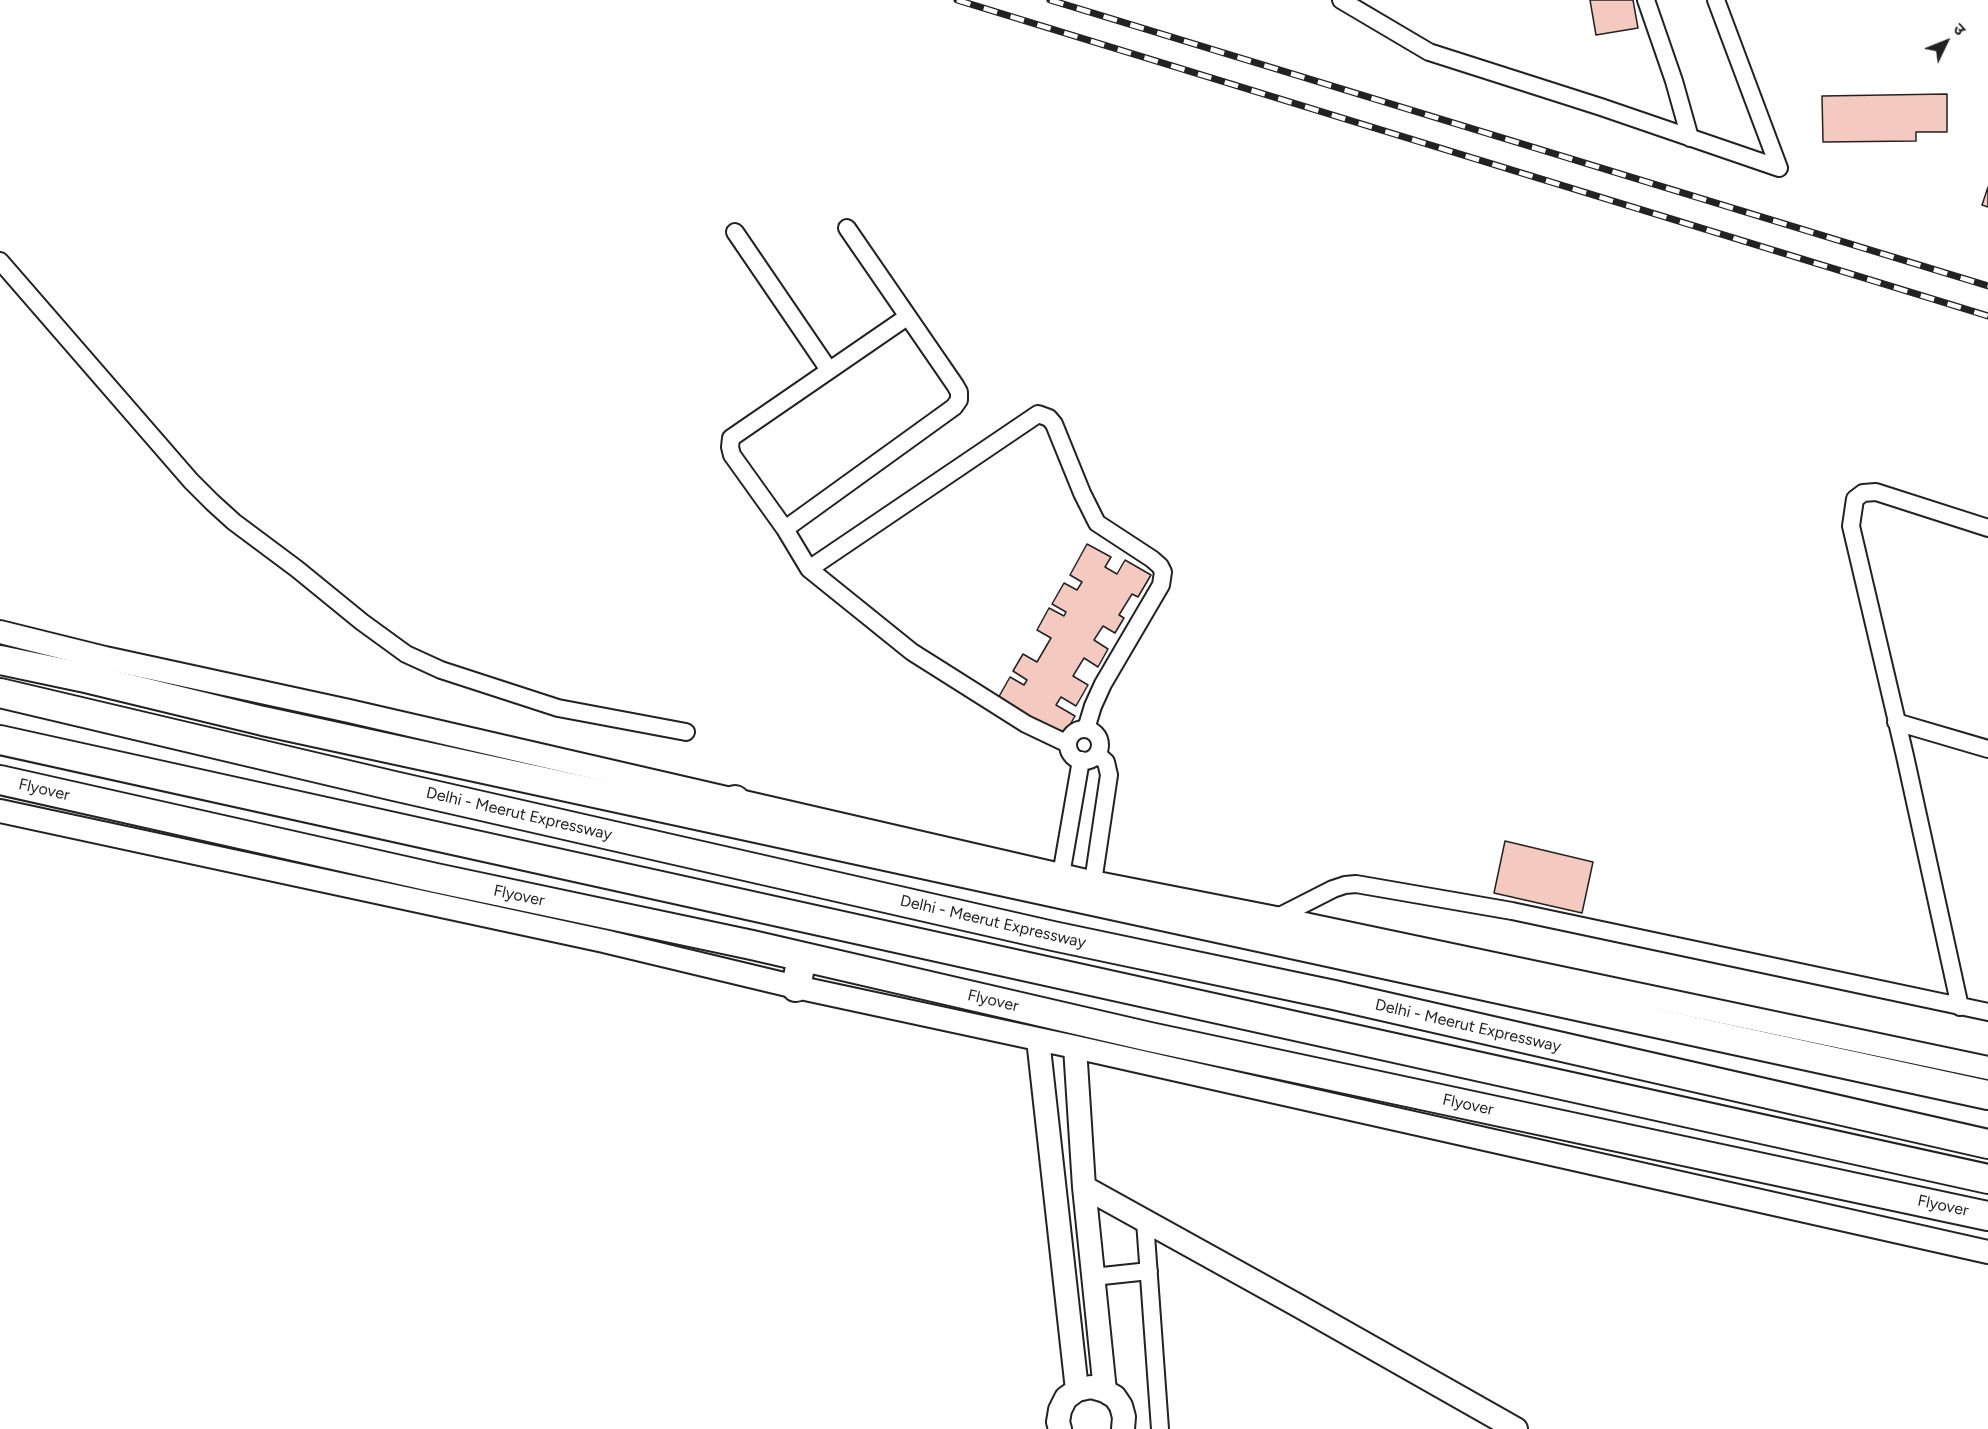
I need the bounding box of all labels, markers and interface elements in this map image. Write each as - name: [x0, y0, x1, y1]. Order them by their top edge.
- north arrow: [1916, 12, 1976, 72]
- text: उ: [1949, 19, 1970, 39]
- street label: Flyover: [17, 775, 71, 805]
- street label: Delhi - Meerut Expressway: [424, 783, 614, 845]
- street label: Flyover: [492, 881, 546, 911]
- street label: Delhi - Meerut Expressway: [898, 891, 1088, 953]
- street label: Flyover: [966, 986, 1020, 1016]
- street label: Delhi - Meerut Expressway: [1373, 995, 1563, 1057]
- street label: Flyover: [1441, 1090, 1495, 1120]
- street label: Flyover: [1916, 1191, 1970, 1221]

